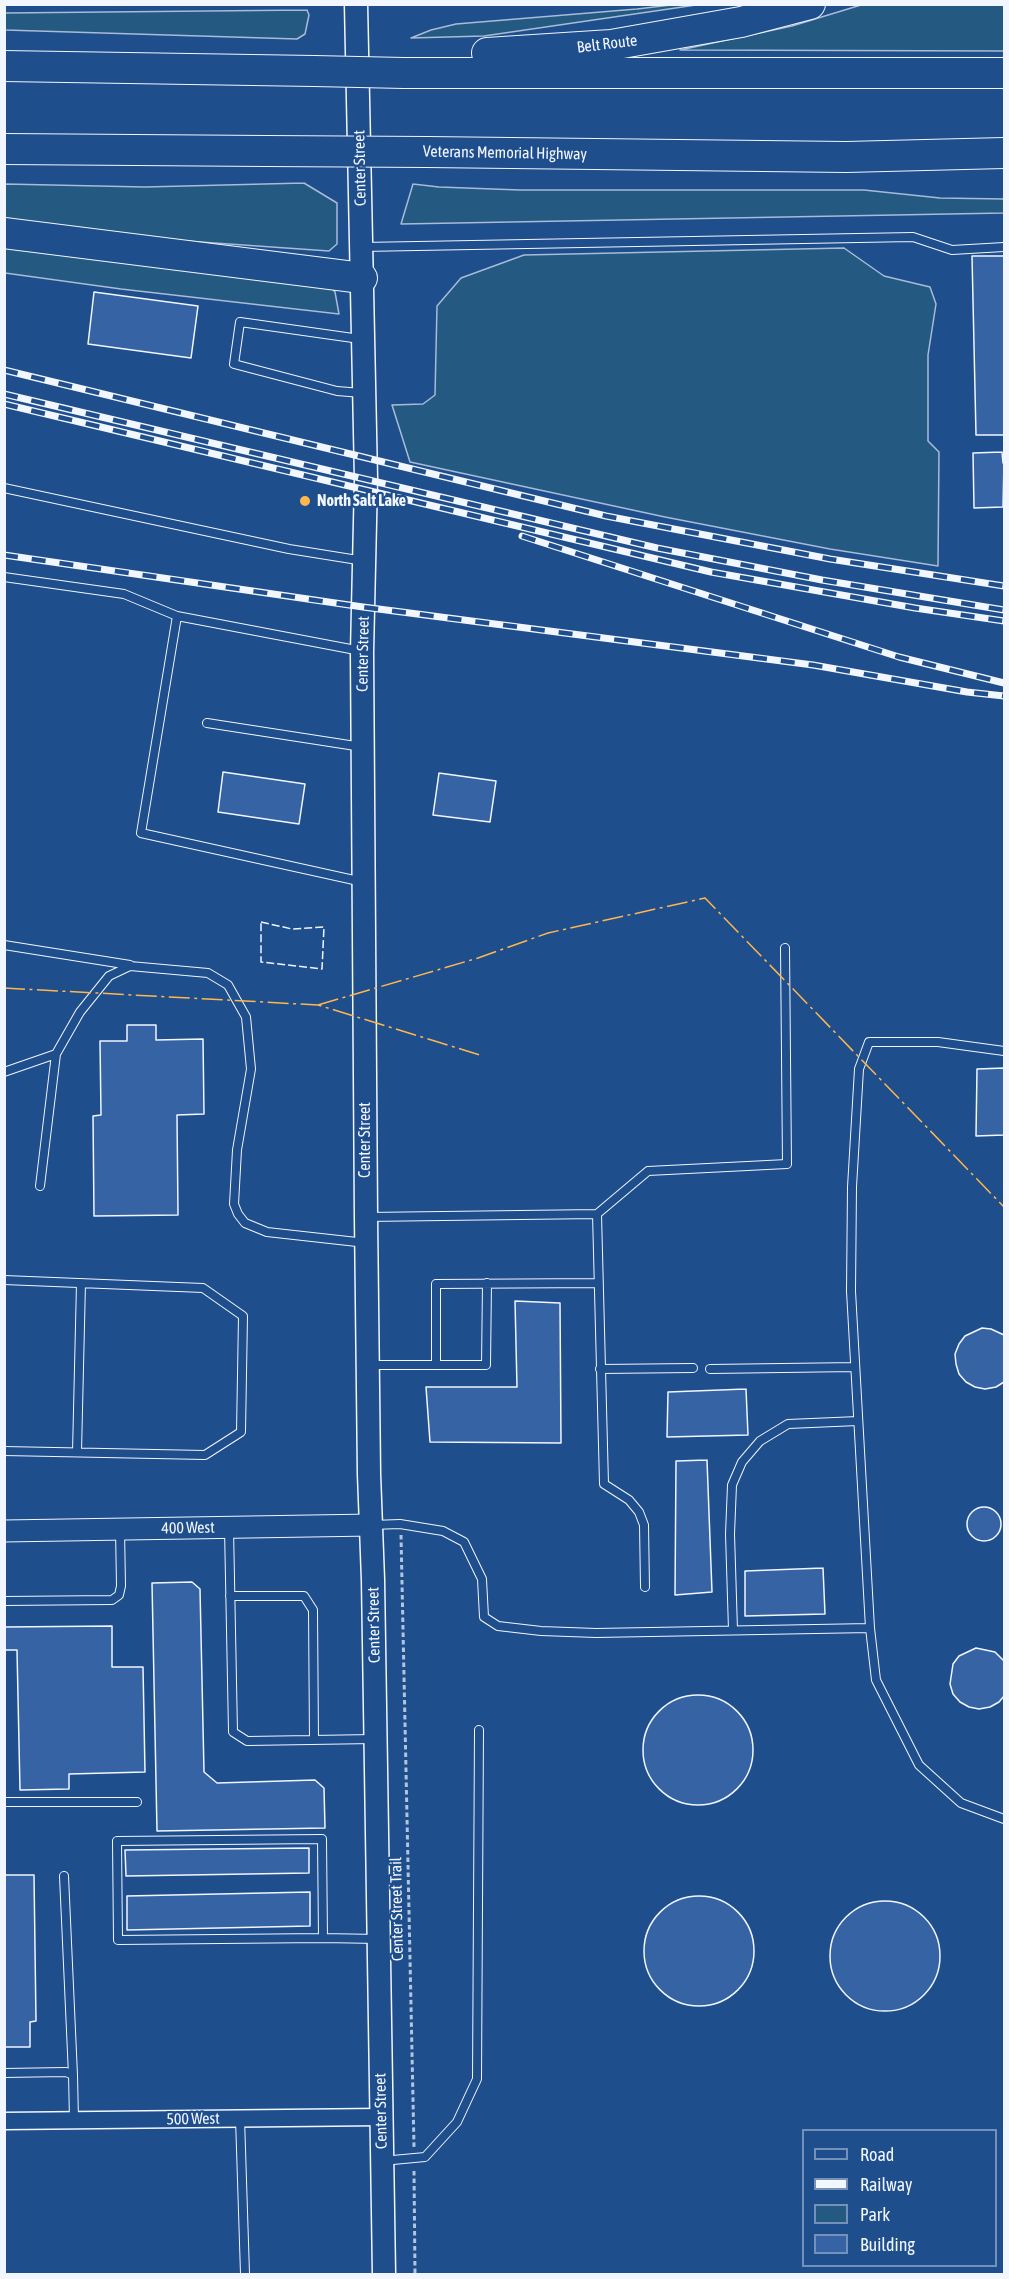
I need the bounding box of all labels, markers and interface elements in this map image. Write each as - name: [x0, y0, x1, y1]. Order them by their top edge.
- street label: Belt Route: [576, 31, 638, 57]
- street label: Center Street: [350, 130, 370, 206]
- street label: Veterans Memorial Highway: [423, 142, 587, 164]
- place label: North Salt Lake: [317, 491, 406, 511]
- marker: North Salt Lake: [298, 494, 312, 508]
- street label: Center Street: [353, 616, 373, 692]
- street label: Center Street: [355, 1102, 375, 1178]
- street label: 400 West: [161, 1518, 215, 1538]
- street label: Center Street: [364, 1587, 384, 1663]
- street label: Center Street Trail: [386, 1857, 408, 1961]
- street label: Center Street: [371, 2073, 391, 2149]
- street label: 500 West: [166, 2109, 220, 2129]
- legend: [802, 2129, 997, 2267]
- text: Road: [860, 2144, 894, 2165]
- text: Railway: [860, 2174, 912, 2195]
- text: Park: [860, 2204, 890, 2225]
- text: Building: [860, 2234, 915, 2255]

